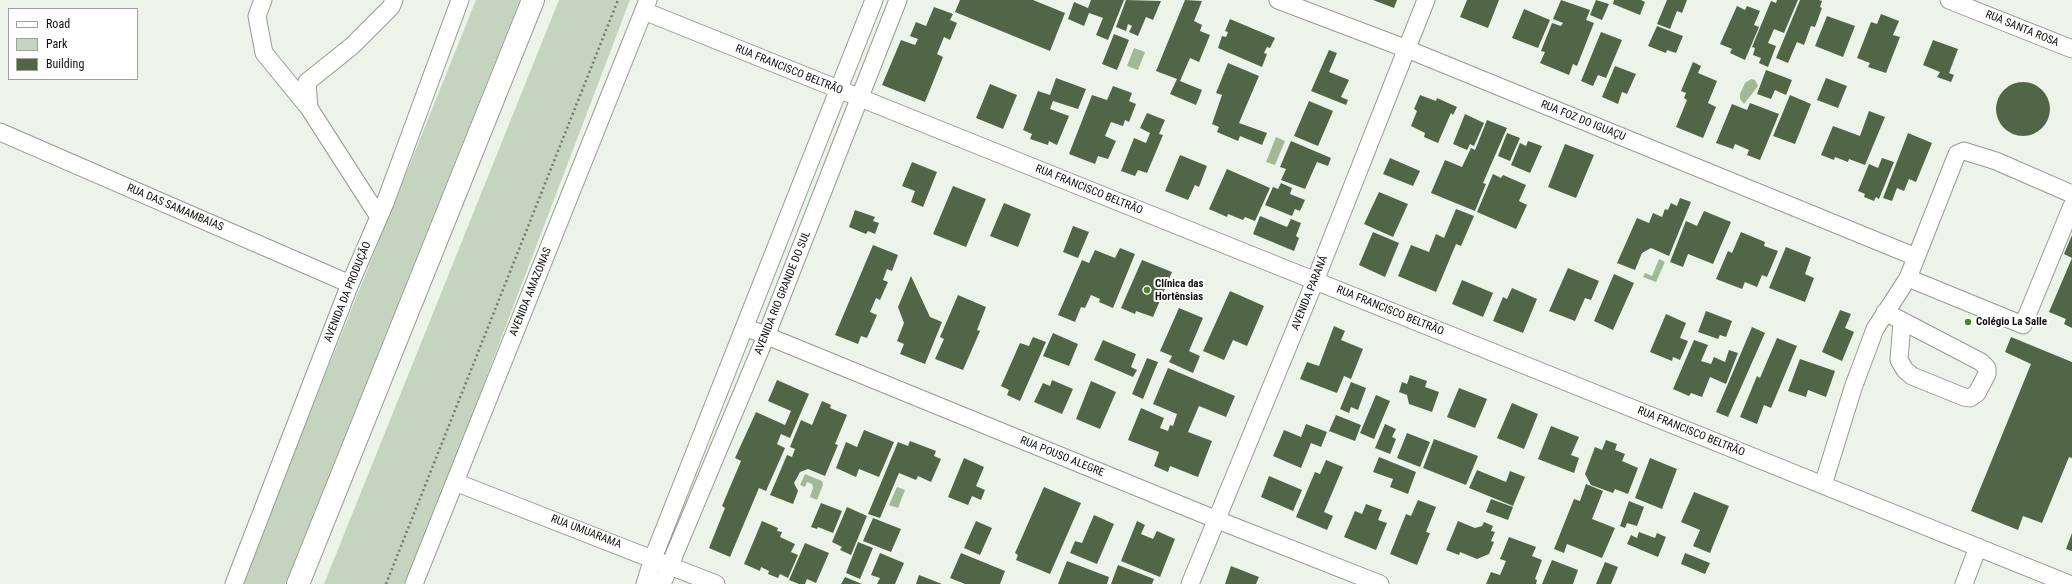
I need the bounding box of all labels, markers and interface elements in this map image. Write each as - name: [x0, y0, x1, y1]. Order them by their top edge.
- legend: [8, 8, 138, 80]
- street label: RUA SANTA ROSA: [1983, 8, 2061, 50]
- text: Road: [46, 17, 70, 31]
- text: Park: [46, 37, 67, 51]
- street label: RUA FRANCISCO BELTRÃO: [733, 42, 845, 98]
- text: Building: [46, 57, 84, 71]
- street label: RUA FOZ DO IGUAÇU: [1539, 98, 1627, 144]
- street label: RUA FRANCISCO BELTRÃO: [1033, 162, 1145, 218]
- street label: RUA DAS SAMAMBAIAS: [125, 182, 225, 234]
- street label: AVENIDA RIO GRANDE DO SUL: [752, 229, 814, 357]
- street label: AVENIDA DA PRODUÇÃO: [322, 240, 374, 344]
- street label: AVENIDA AMAZONAS: [507, 246, 555, 338]
- street label: AVENIDA PARANÁ: [1289, 254, 1331, 332]
- place label: Clínica das Hortênsias: [1155, 277, 1204, 303]
- street label: RUA FRANCISCO BELTRÃO: [1334, 283, 1446, 339]
- marker: Clínica das Hortênsias: [1142, 285, 1152, 295]
- place label: Colégio La Salle: [1976, 315, 2047, 329]
- marker: Colégio La Salle: [1963, 317, 1973, 327]
- street label: RUA FRANCISCO BELTRÃO: [1635, 404, 1747, 460]
- street label: RUA POUSO ALEGRE: [1018, 434, 1106, 480]
- street label: RUA UMUARAMA: [549, 512, 623, 552]

